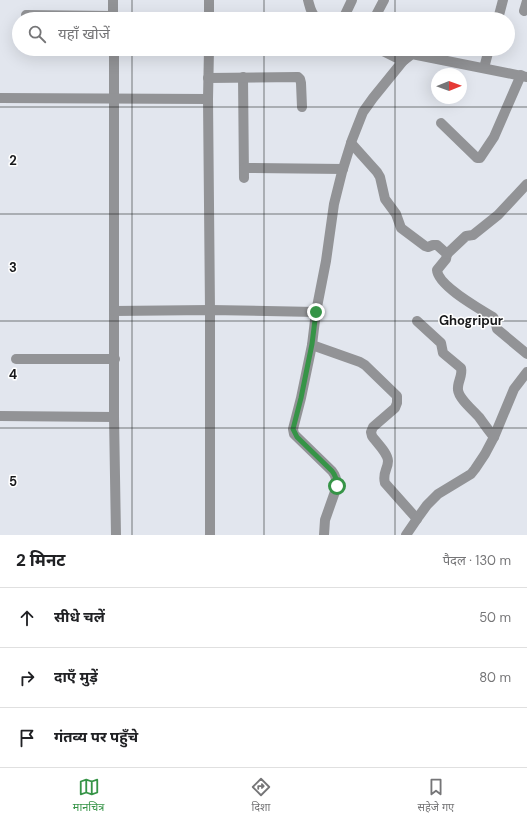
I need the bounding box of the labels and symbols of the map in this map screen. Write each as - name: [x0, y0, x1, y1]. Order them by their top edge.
- north arrow: [431, 68, 467, 104]
- text: 2: [9, 152, 17, 169]
- text: 3: [9, 259, 17, 276]
- route end: [307, 303, 325, 321]
- district label: Ghogripur: [439, 312, 504, 329]
- text: 4: [9, 366, 17, 383]
- text: 5: [9, 473, 17, 490]
- route start: [328, 477, 346, 495]

